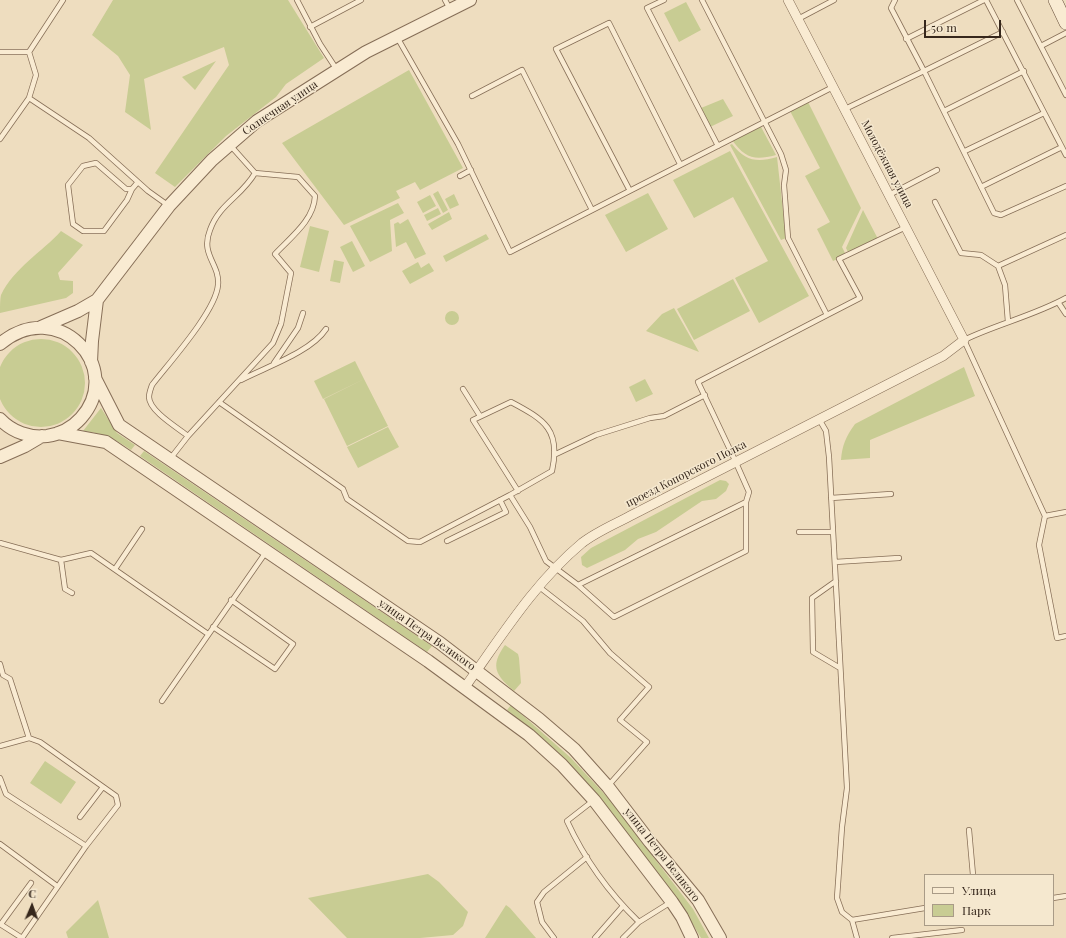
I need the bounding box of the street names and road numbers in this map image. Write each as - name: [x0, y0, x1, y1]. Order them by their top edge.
- street label: Солнечная улица: [240, 78, 320, 138]
- street label: Молодёжная улица: [858, 118, 916, 210]
- street label: проезд Копорского Полка: [624, 438, 748, 510]
- street label: улица Петра Великого: [376, 597, 478, 673]
- street label: улица Петра Великого: [621, 805, 703, 905]

